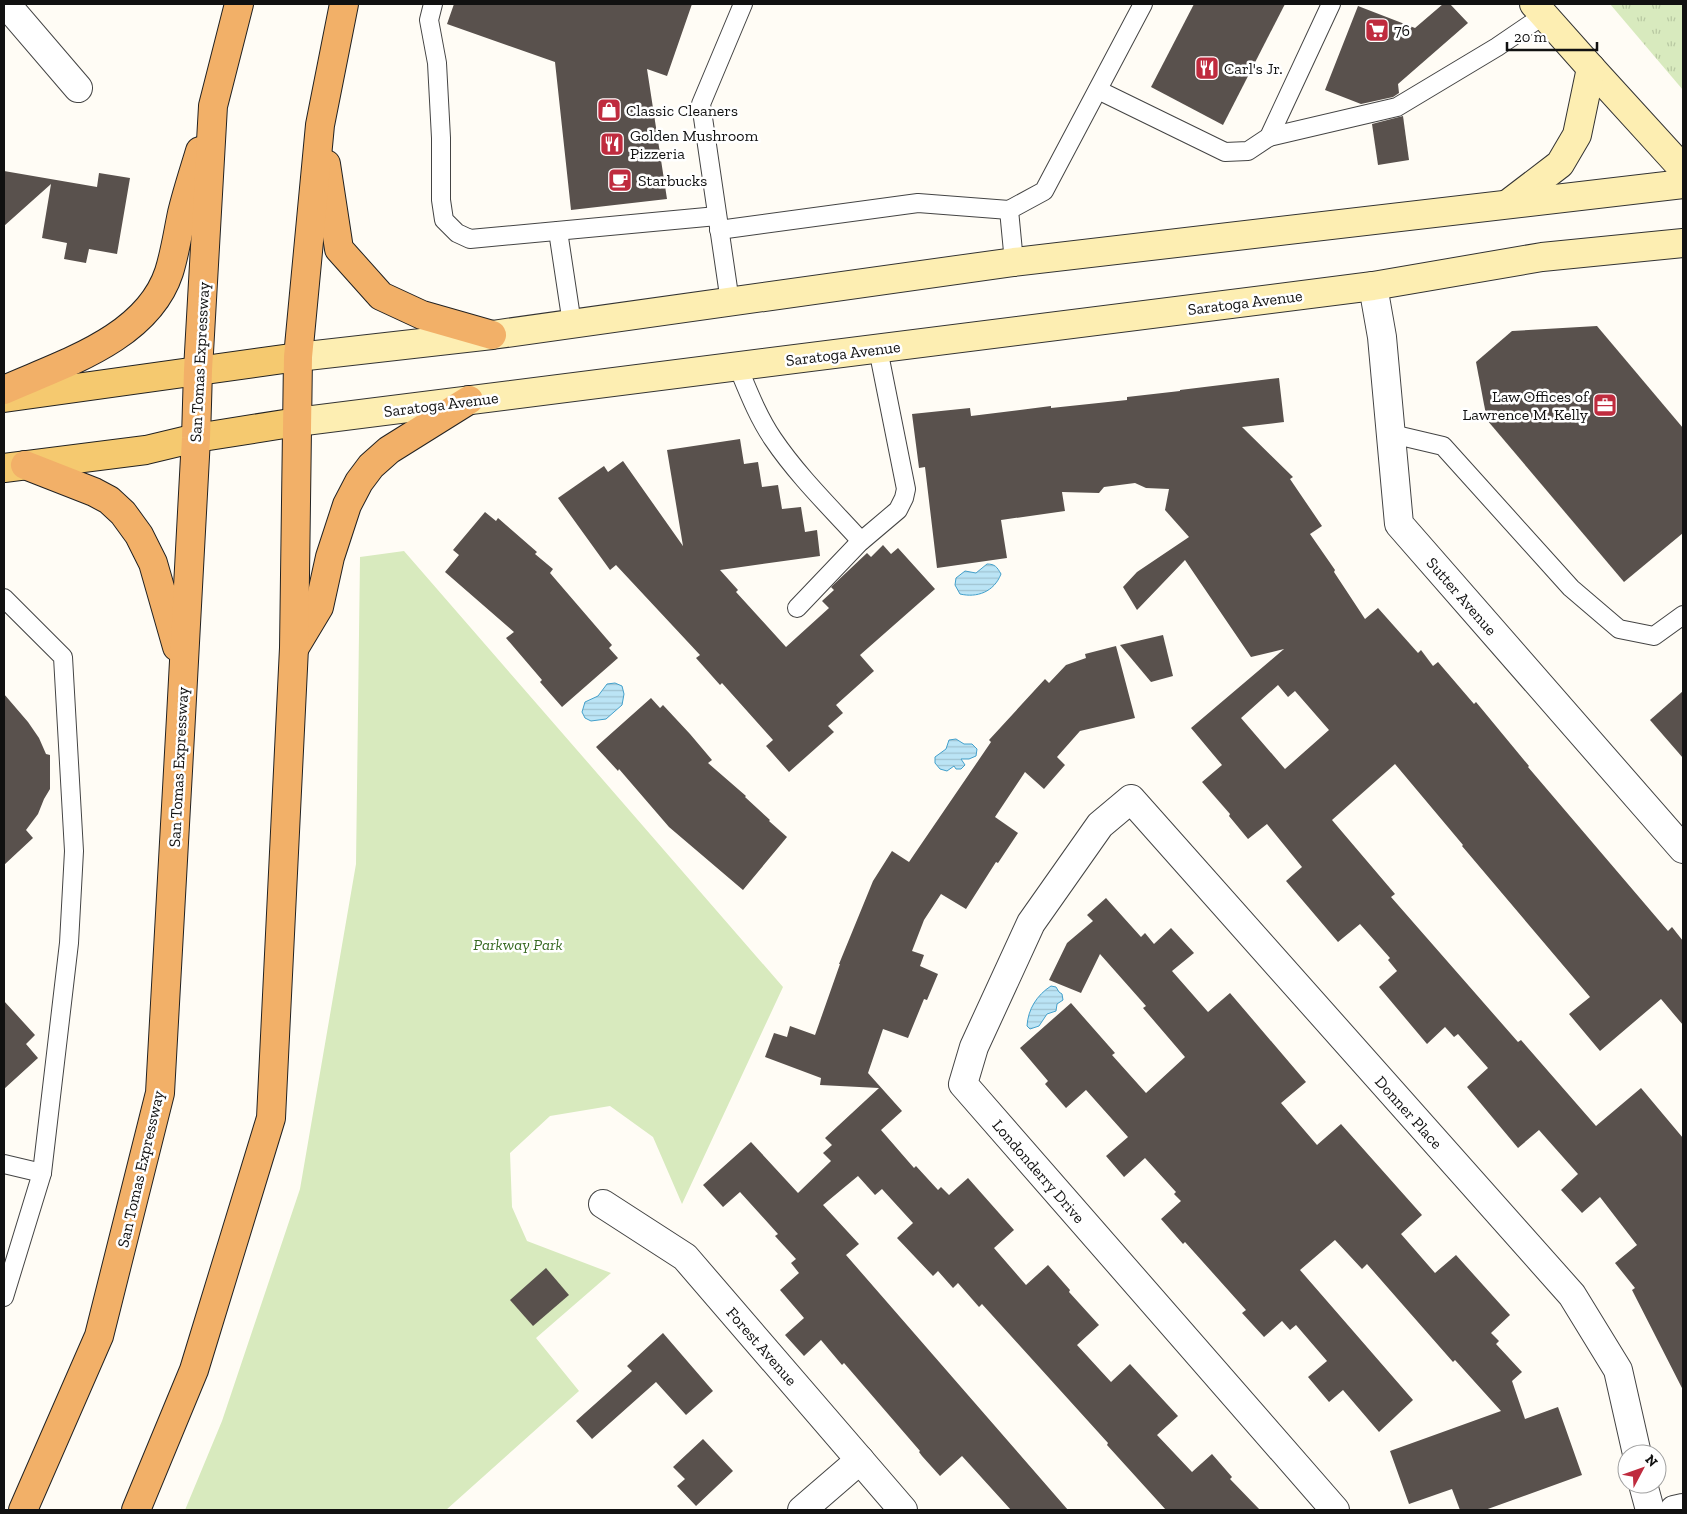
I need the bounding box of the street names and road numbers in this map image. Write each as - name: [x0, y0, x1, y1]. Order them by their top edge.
- street label: San Tomas Expressway: [186, 281, 213, 443]
- street label: Saratoga Avenue: [1187, 286, 1303, 319]
- street label: Saratoga Avenue: [785, 337, 901, 370]
- street label: Saratoga Avenue: [383, 388, 499, 421]
- street label: Sutter Avenue: [1423, 553, 1501, 639]
- street label: San Tomas Expressway: [165, 686, 192, 848]
- street label: Donner Place: [1371, 1072, 1446, 1153]
- street label: San Tomas Expressway: [113, 1088, 168, 1249]
- street label: Londonderry Drive: [988, 1116, 1089, 1227]
- street label: Forest Avenue: [722, 1303, 801, 1389]

